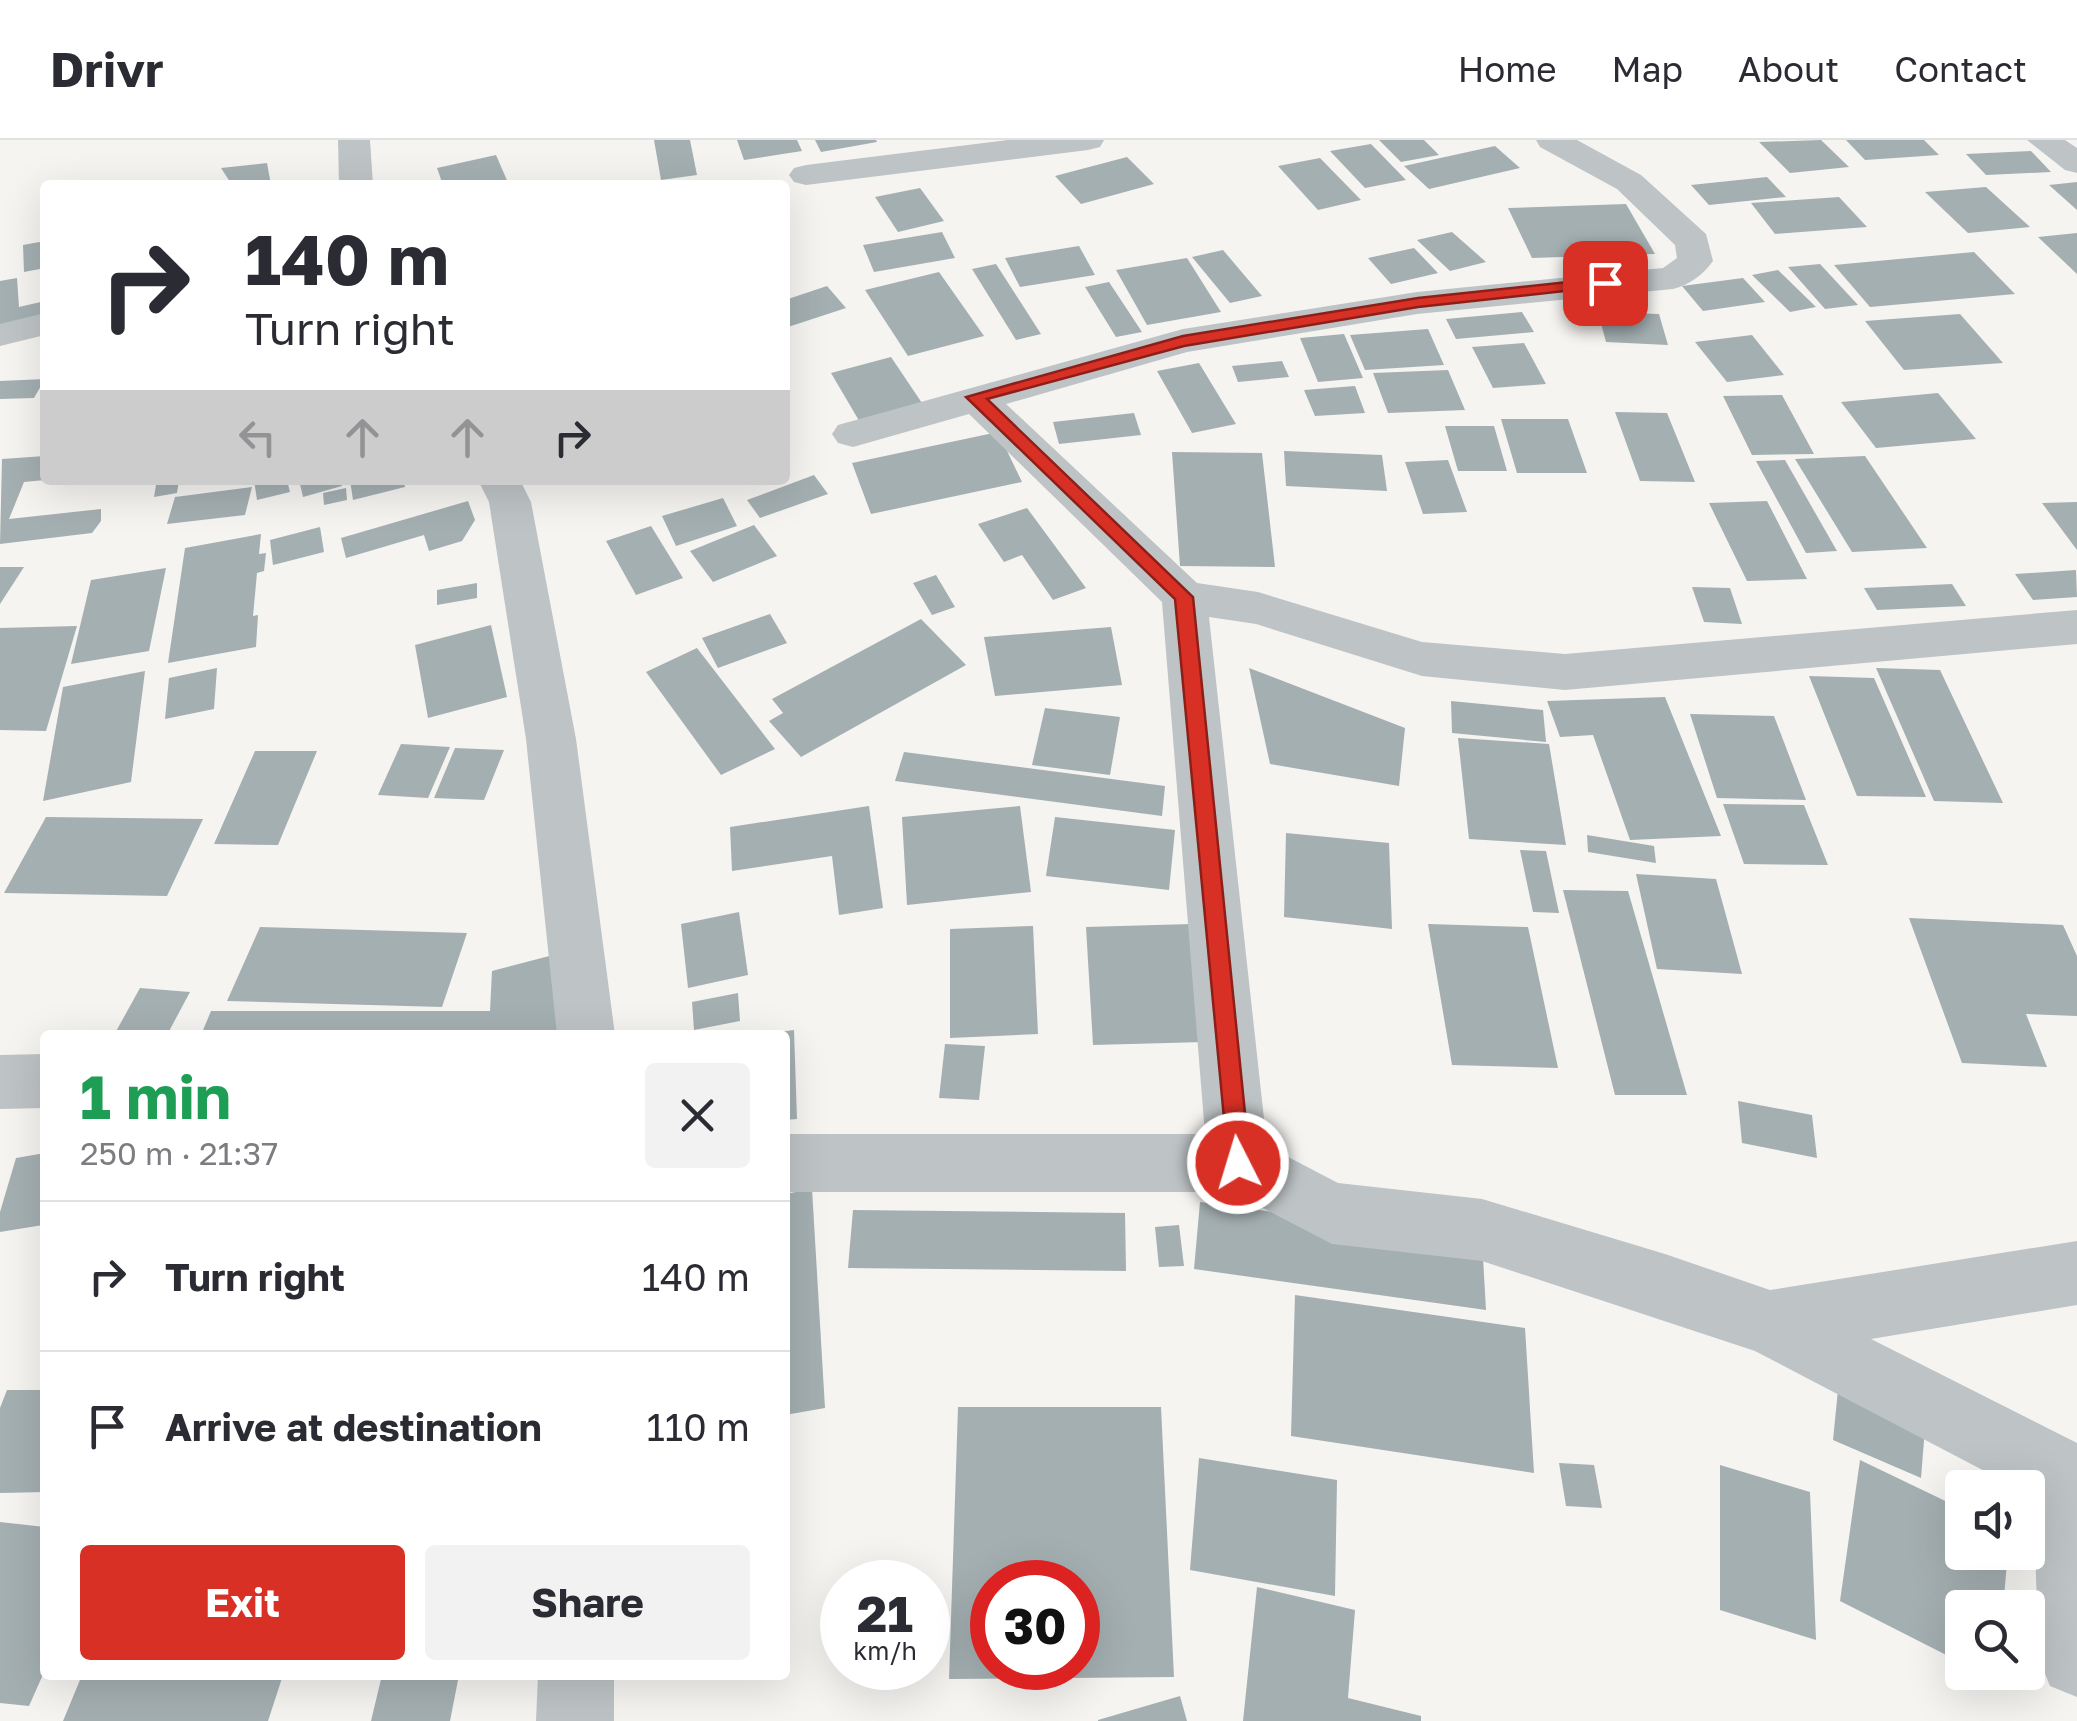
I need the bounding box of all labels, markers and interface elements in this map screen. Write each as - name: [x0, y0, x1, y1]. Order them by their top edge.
- text: Drivr: [50, 40, 164, 98]
- text: Home: [1458, 48, 1557, 90]
- text: Map: [1612, 48, 1683, 90]
- text: About: [1738, 48, 1839, 90]
- text: Contact: [1894, 48, 2027, 90]
- text: 140 m: [245, 216, 449, 300]
- icon: right: [80, 220, 210, 350]
- pin: [1563, 241, 1648, 326]
- icon: arrive: [1578, 256, 1633, 311]
- text: Turn right: [245, 301, 455, 355]
- icon: left: [230, 410, 285, 465]
- icon: ahead: [335, 410, 390, 465]
- icon: ahead: [440, 410, 495, 465]
- icon: right: [545, 410, 600, 465]
- text: 1 min: [80, 1060, 231, 1132]
- button: close: [645, 1063, 750, 1168]
- position arrow: [1186, 1111, 1290, 1215]
- text: 250 m · 21:37: [80, 1134, 278, 1172]
- icon: right: [80, 1249, 135, 1304]
- text: Turn right: [165, 1254, 345, 1299]
- text: 140 m: [642, 1254, 750, 1299]
- icon: arrive: [80, 1399, 135, 1454]
- text: Arrive at destination: [165, 1404, 542, 1449]
- text: 110 m: [646, 1404, 750, 1449]
- map controls: [1945, 1470, 2045, 1690]
- button: sound: [1945, 1470, 2045, 1570]
- button: Exit: [80, 1545, 405, 1660]
- button: Share: [425, 1545, 750, 1660]
- speed limit sign: 30: [970, 1560, 1100, 1690]
- text: 21: [857, 1583, 913, 1643]
- button: search: [1945, 1590, 2045, 1690]
- text: km/h: [853, 1635, 917, 1666]

